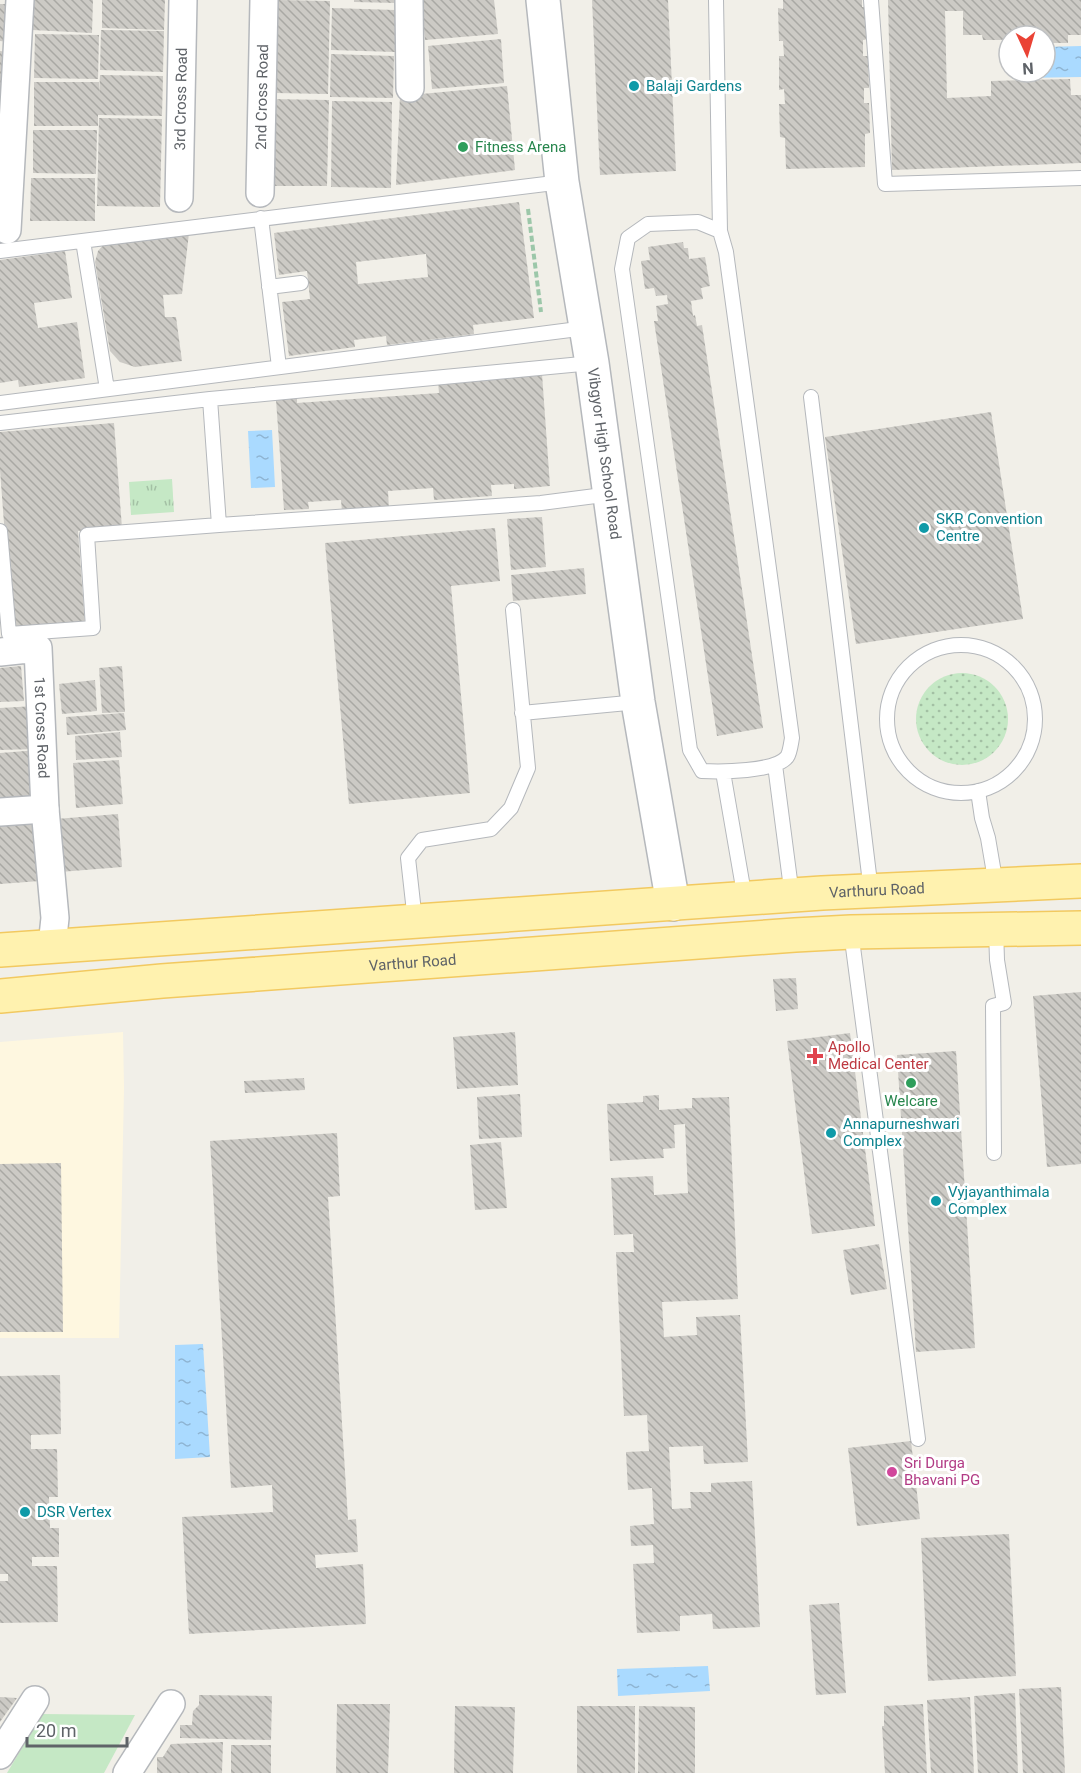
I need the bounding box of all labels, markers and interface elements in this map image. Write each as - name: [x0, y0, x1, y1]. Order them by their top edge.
- north arrow: [997, 24, 1057, 84]
- street label: 2nd Cross Road: [252, 44, 272, 150]
- street label: 3rd Cross Road: [171, 48, 191, 150]
- text: N: [1022, 59, 1034, 78]
- place label: Balaji Gardens: [646, 77, 742, 95]
- marker: Balaji Gardens: [627, 79, 641, 93]
- place label: Fitness Arena: [475, 138, 566, 156]
- marker: Fitness Arena: [456, 140, 470, 154]
- street label: Vibgyor High School Road: [584, 367, 625, 541]
- place label: SKR Convention Centre: [936, 510, 1043, 545]
- marker: SKR Convention Centre: [917, 521, 931, 535]
- street label: 1st Cross Road: [30, 676, 53, 779]
- street label: Varthuru Road: [829, 879, 925, 902]
- street label: Varthur Road: [368, 951, 457, 975]
- place label: Apollo Medical Center: [828, 1038, 928, 1073]
- marker: Apollo Medical Center: [806, 1047, 824, 1065]
- marker: Welcare: [904, 1076, 918, 1090]
- place label: Welcare: [884, 1092, 938, 1110]
- place label: Annapurneshwari Complex: [843, 1115, 960, 1150]
- marker: Annapurneshwari Complex: [824, 1126, 838, 1140]
- place label: Vyjayanthimala Complex: [948, 1183, 1050, 1218]
- marker: Vyjayanthimala Complex: [929, 1194, 943, 1208]
- place label: Sri Durga Bhavani PG: [904, 1454, 980, 1489]
- marker: Sri Durga Bhavani PG: [885, 1465, 899, 1479]
- place label: DSR Vertex: [37, 1503, 112, 1521]
- marker: DSR Vertex: [18, 1505, 32, 1519]
- scale bar: [27, 1710, 128, 1748]
- text: 20 m: [36, 1720, 76, 1741]

